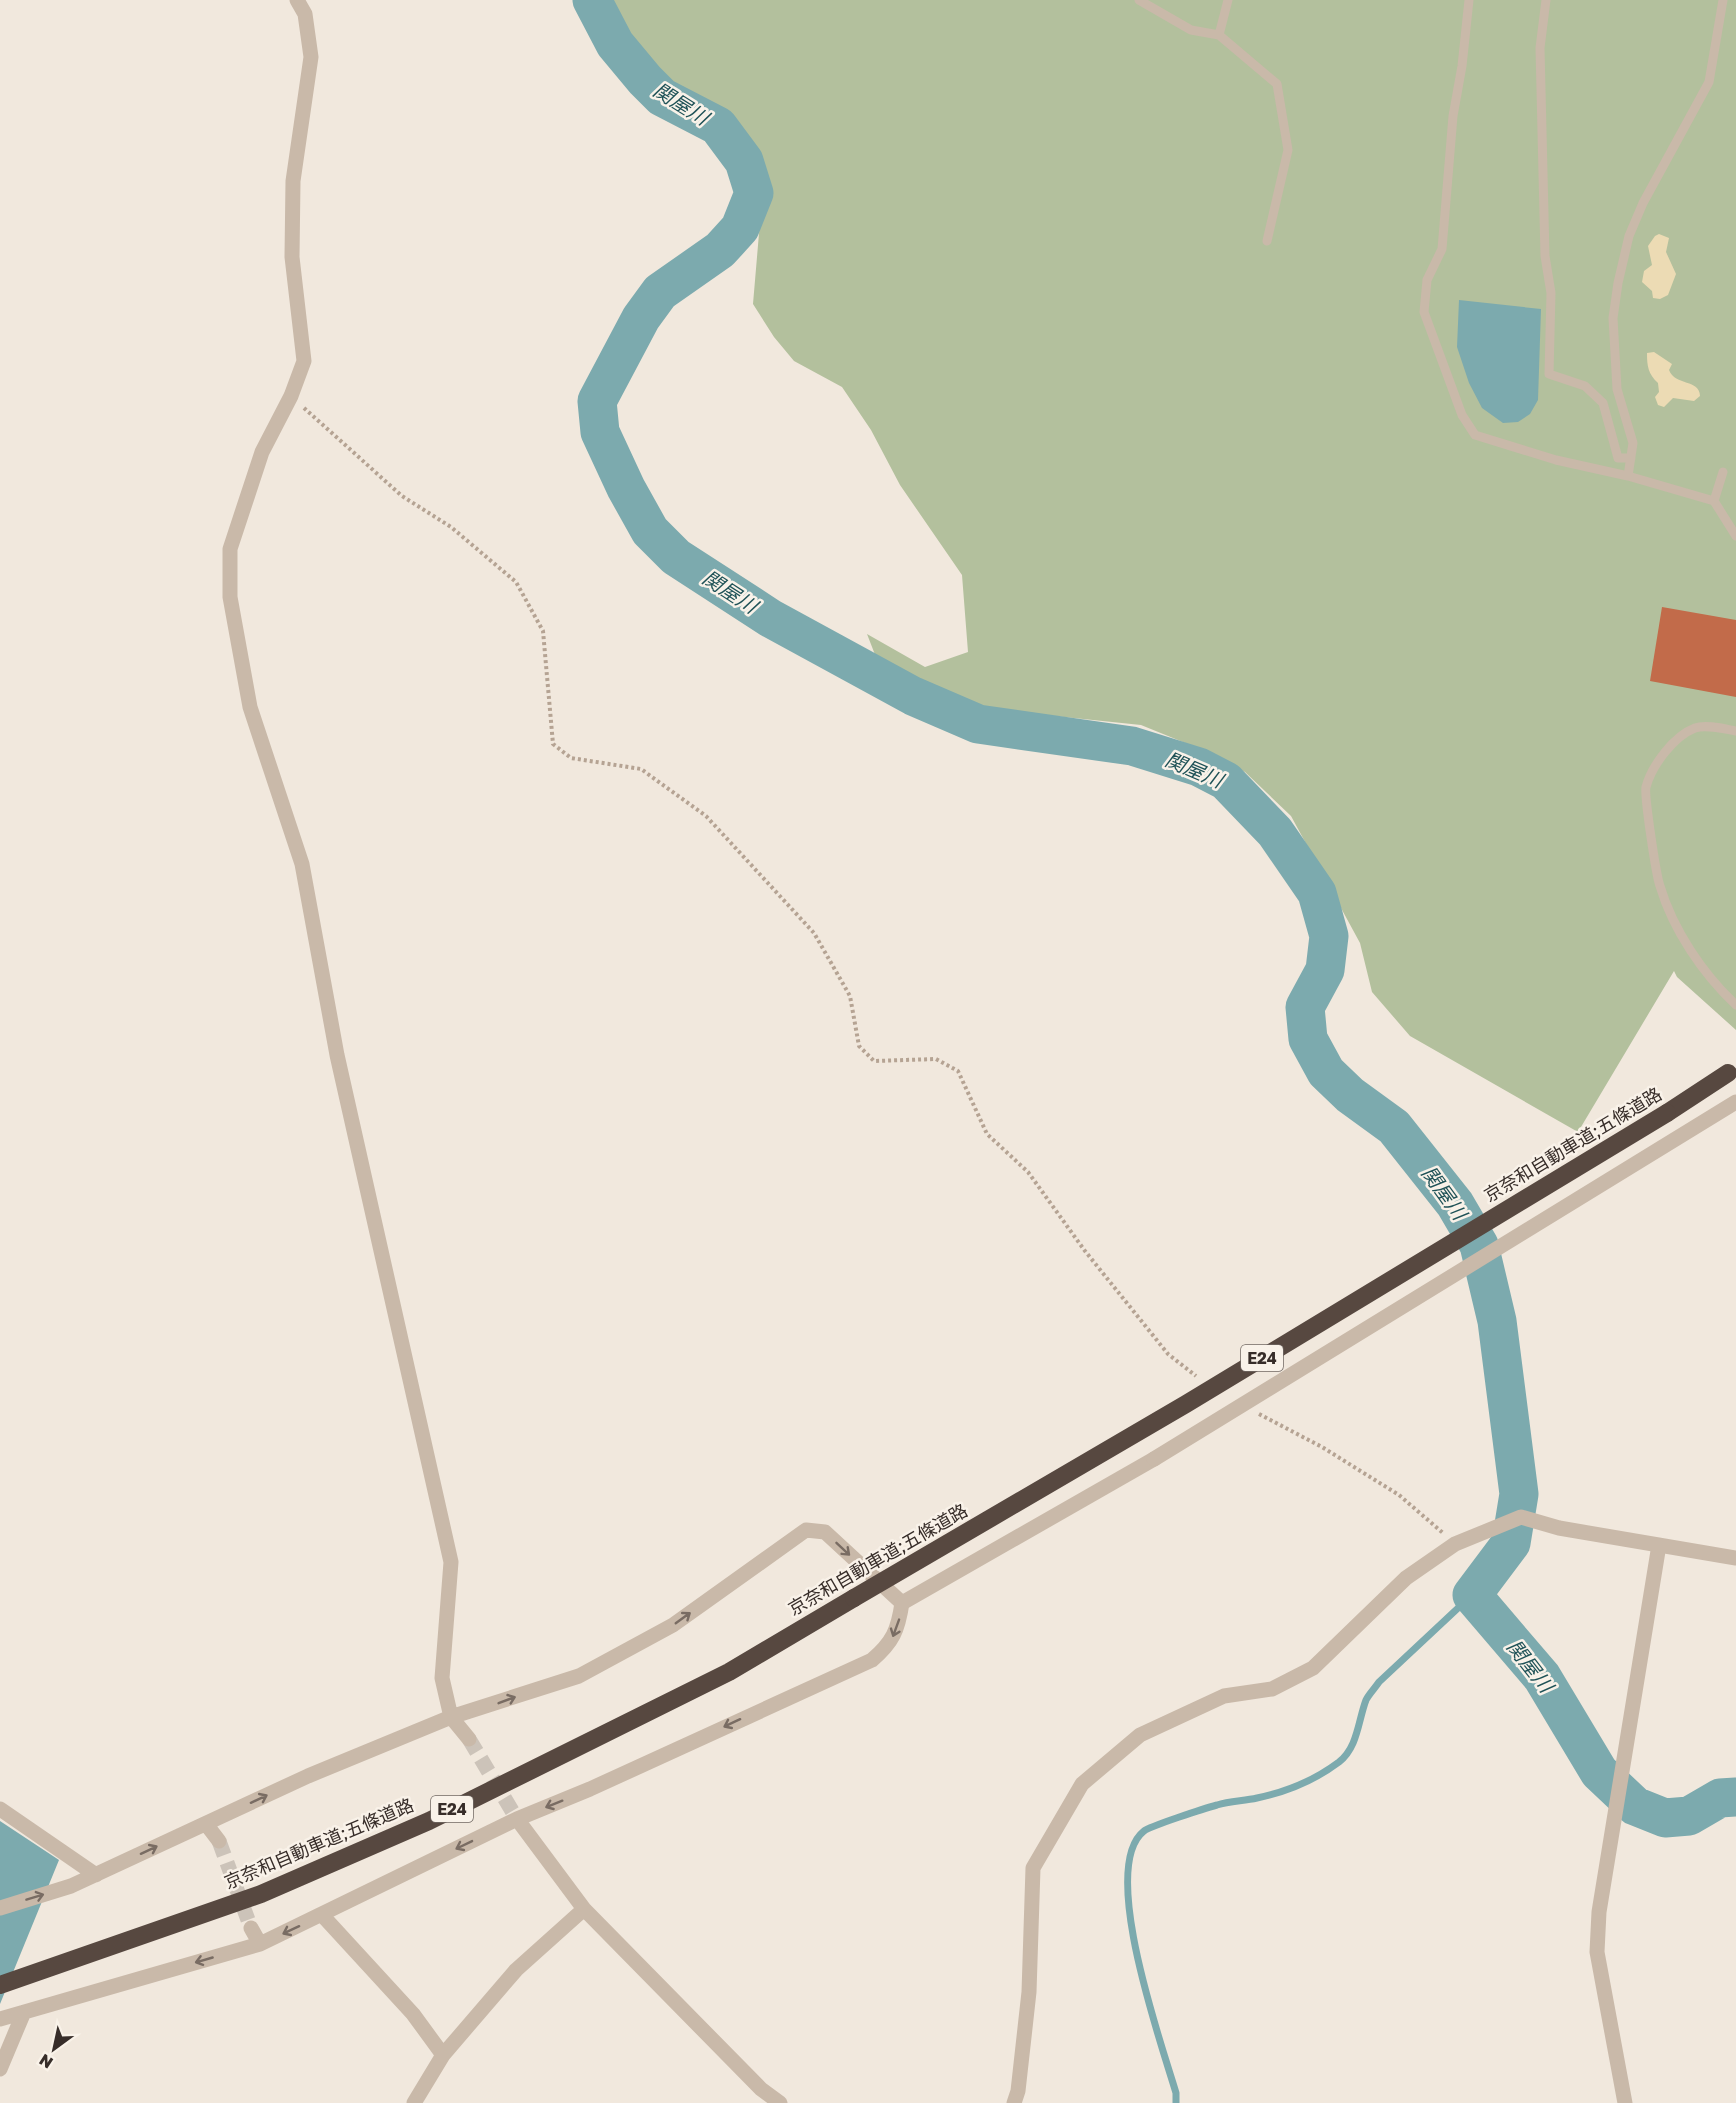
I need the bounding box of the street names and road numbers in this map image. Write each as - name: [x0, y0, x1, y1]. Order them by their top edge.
- street label: 京奈和自動車道;五條道路: [1480, 1082, 1665, 1206]
- road number: E24: [1241, 1345, 1283, 1371]
- street label: 京奈和自動車道;五條道路: [784, 1499, 971, 1620]
- street label: 京奈和自動車道;五條道路: [221, 1793, 417, 1893]
- road number: E24: [431, 1796, 473, 1822]

